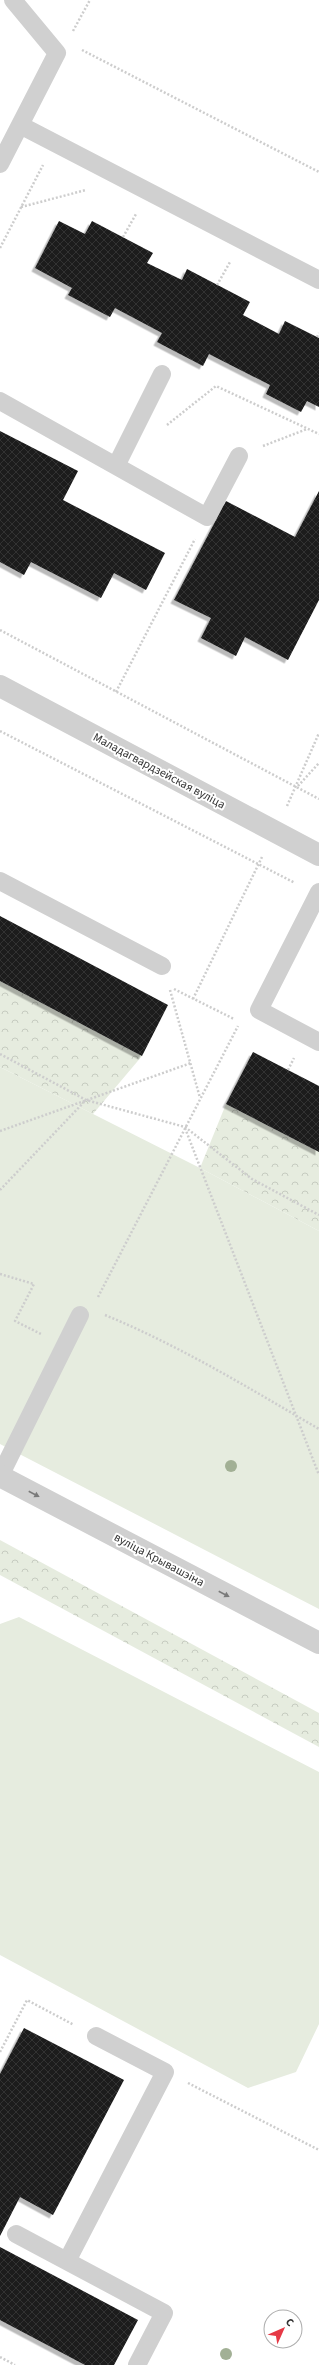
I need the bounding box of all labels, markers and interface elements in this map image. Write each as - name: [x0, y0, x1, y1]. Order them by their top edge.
- street label: Маладагвардзейская вуліца: [90, 729, 228, 813]
- one-way arrow: [29, 1491, 40, 1497]
- street label: вуліца Крывашэіна: [111, 1529, 207, 1591]
- one-way arrow: [218, 1590, 230, 1597]
- north arrow: [263, 2309, 303, 2349]
- text: С: [282, 2315, 298, 2330]

